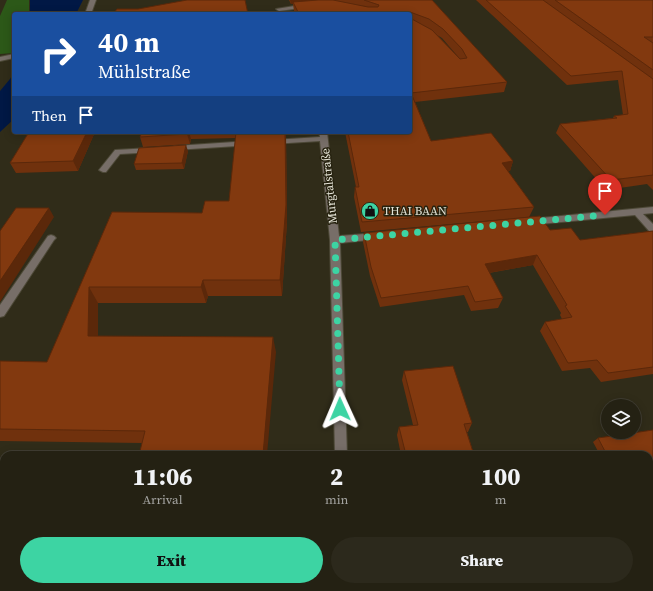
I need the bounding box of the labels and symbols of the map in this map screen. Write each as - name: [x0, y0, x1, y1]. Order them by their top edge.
- street label: Murgtalstraße: [317, 148, 341, 224]
- pin: [588, 174, 622, 215]
- shop icon: THAI BAAN: [360, 201, 380, 221]
- place label: THAI BAAN: [383, 203, 447, 219]
- position arrow: [319, 388, 361, 430]

